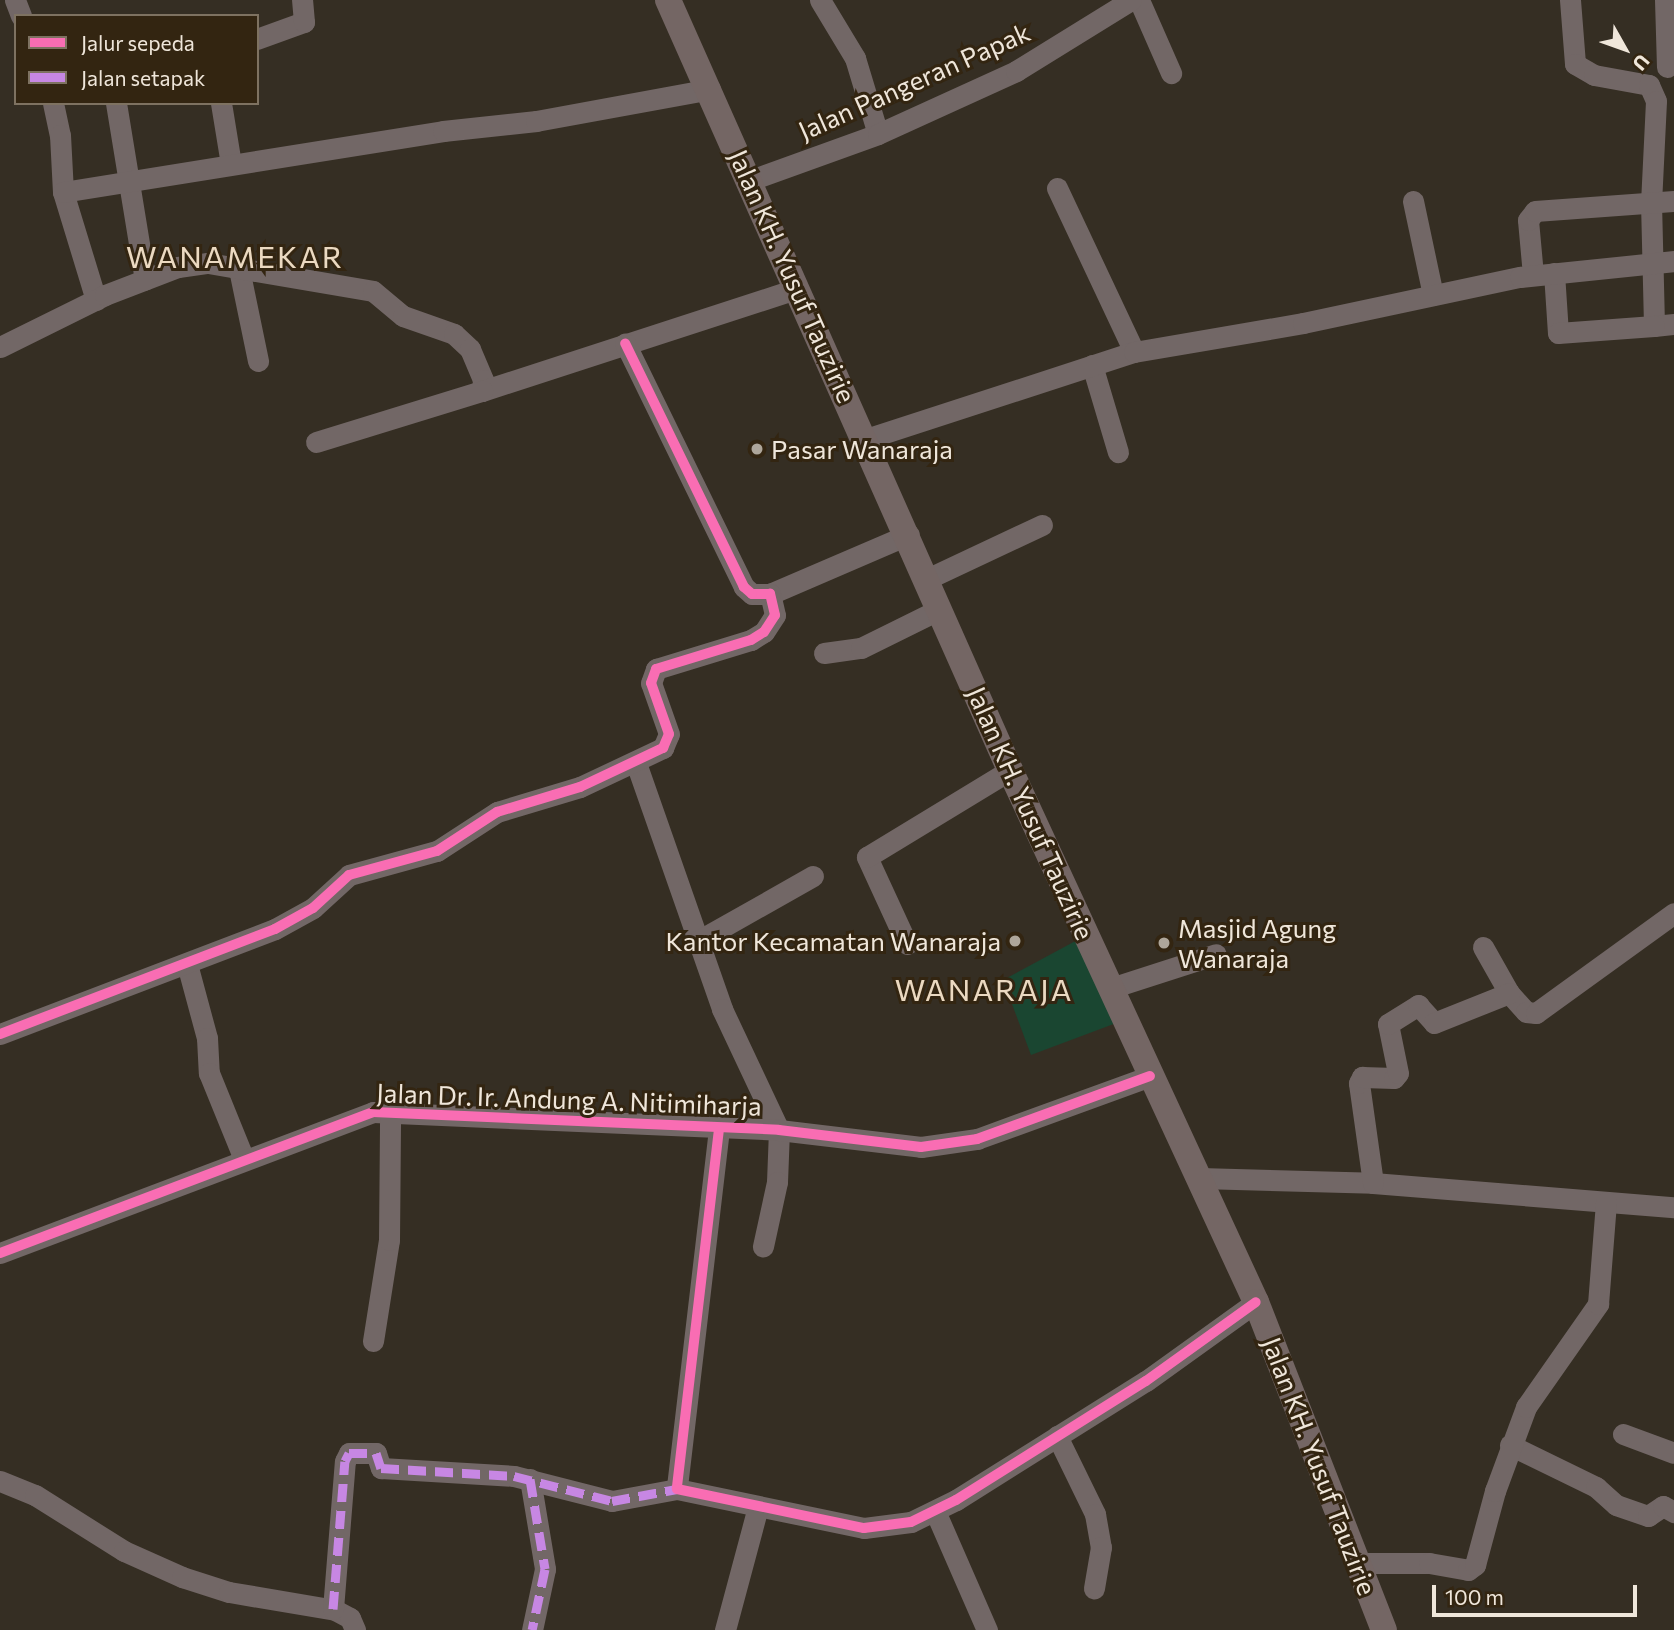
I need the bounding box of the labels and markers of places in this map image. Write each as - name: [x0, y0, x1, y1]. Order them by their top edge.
- place label: Pasar Wanaraja: [771, 433, 953, 465]
- marker: Pasar Wanaraja: [749, 441, 765, 457]
- place label: Masjid Agung Wanaraja: [1178, 912, 1336, 974]
- place label: Kantor Kecamatan Wanaraja: [665, 925, 1001, 957]
- marker: Kantor Kecamatan Wanaraja: [1007, 933, 1023, 949]
- marker: Masjid Agung Wanaraja: [1156, 935, 1172, 951]

